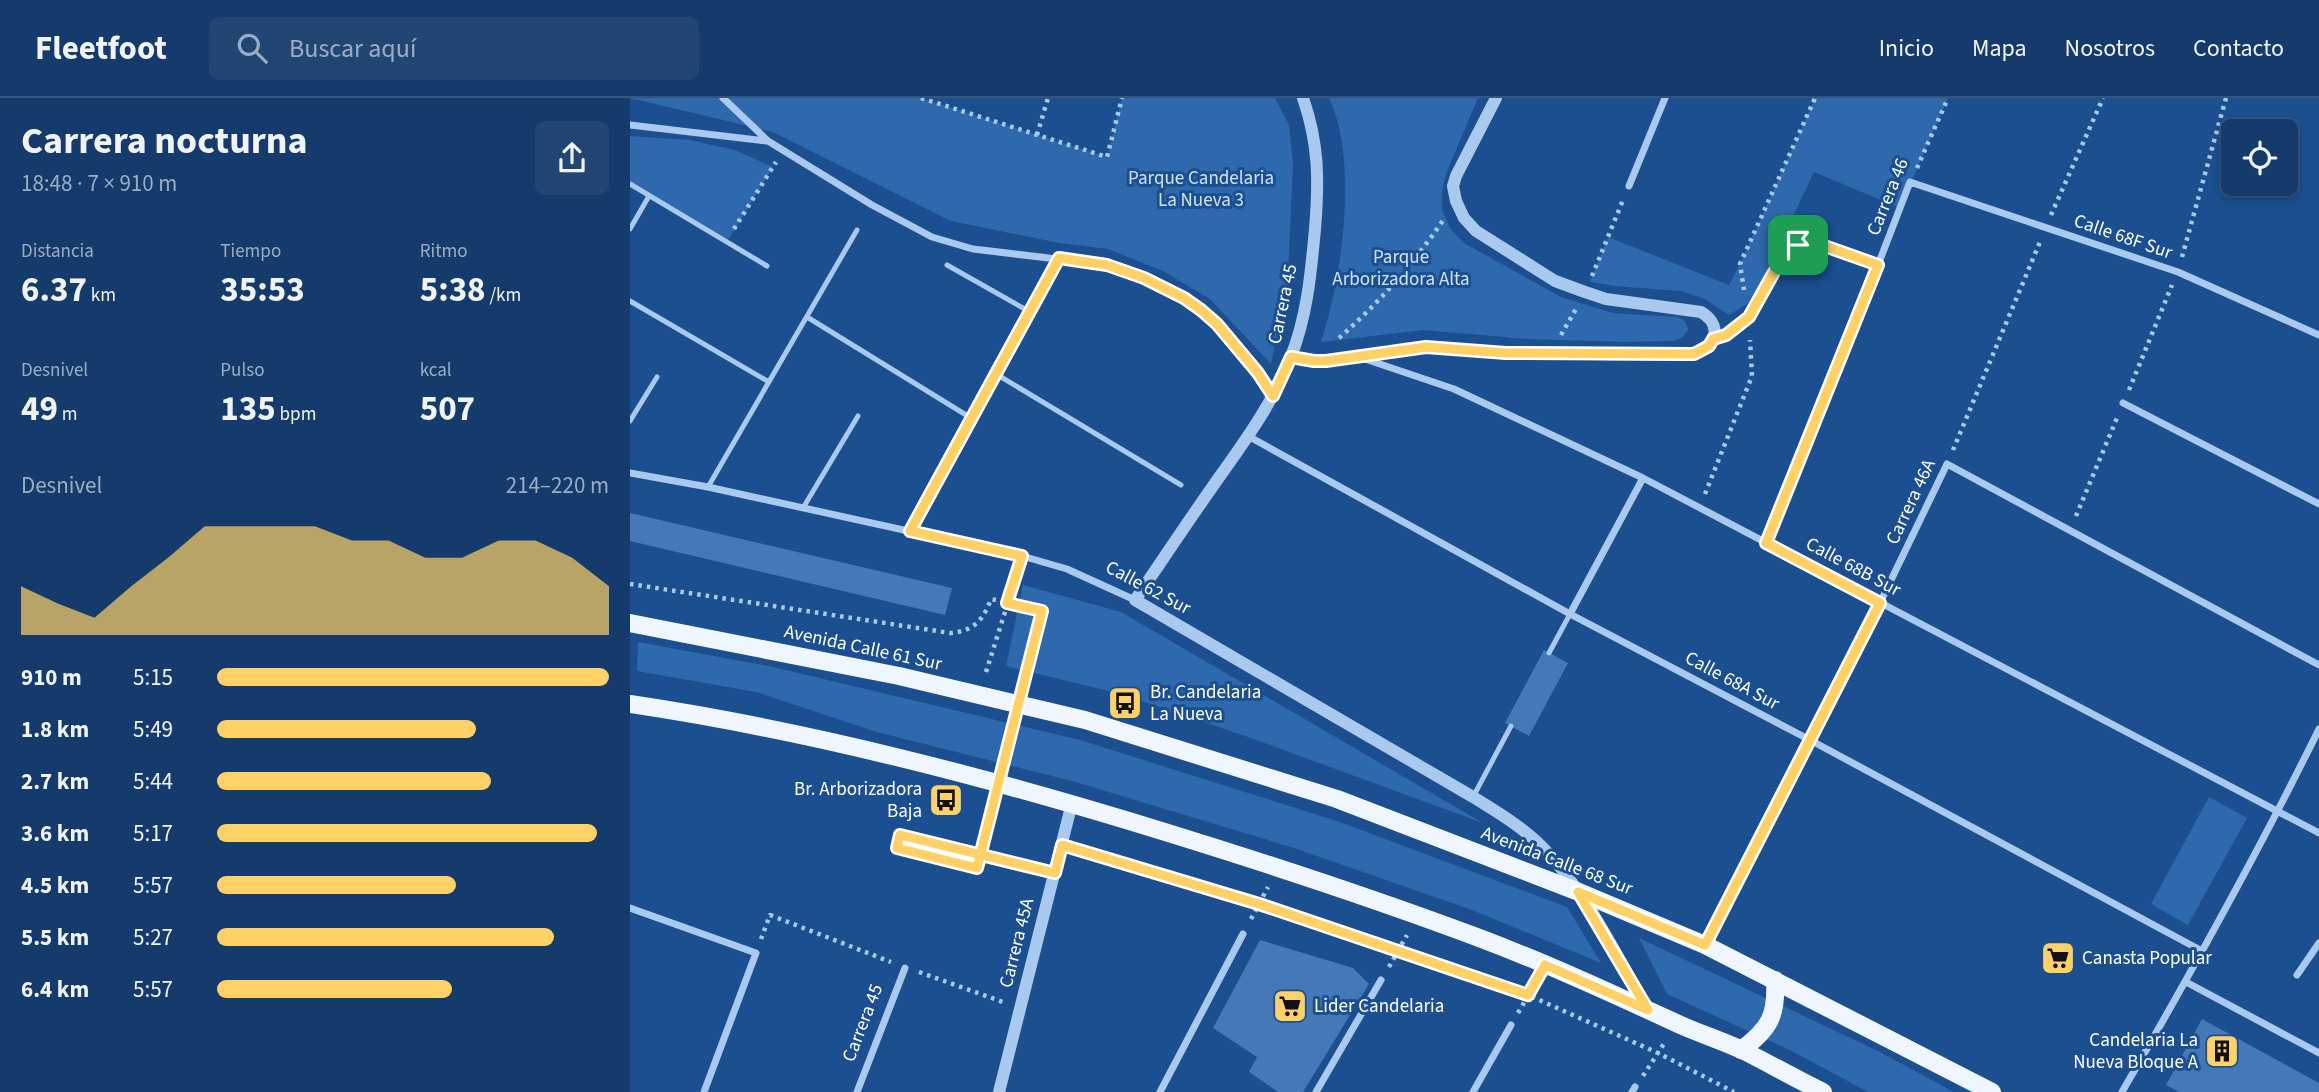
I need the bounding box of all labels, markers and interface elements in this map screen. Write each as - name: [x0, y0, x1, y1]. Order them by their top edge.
- search box: [209, 17, 699, 80]
- text: Fleetfoot: [35, 25, 167, 72]
- icon: search: [233, 29, 271, 67]
- text: Buscar aquí: [289, 30, 416, 67]
- text: Inicio: [1879, 31, 1934, 66]
- text: Mapa: [1972, 31, 2027, 66]
- text: Nosotros: [2065, 31, 2155, 66]
- text: Contacto: [2193, 31, 2284, 66]
- text: Carrera nocturna: [21, 114, 308, 168]
- map controls: [2221, 119, 2298, 196]
- button: locate: [2221, 119, 2298, 196]
- button: share: [535, 121, 609, 195]
- street label: Carrera 46: [1860, 154, 1916, 240]
- park label: Parque Candelaria La Nueva 3: [1128, 165, 1274, 214]
- text: 18:48 · 7 × 910 m: [21, 167, 177, 200]
- street label: Calle 68F Sur: [2070, 208, 2176, 267]
- pin: [1768, 215, 1828, 275]
- icon: arrive: [1779, 226, 1817, 264]
- text: Distancia: [21, 238, 94, 265]
- text: Tiempo: [220, 238, 281, 265]
- text: Ritmo: [420, 238, 468, 265]
- park label: Parque Arborizadora Alta: [1332, 244, 1470, 293]
- street label: Carrera 45: [1261, 261, 1305, 347]
- text: 6.37: [21, 265, 87, 315]
- text: 35:53: [220, 265, 305, 315]
- text: 5:38: [420, 265, 486, 315]
- text: km: [87, 282, 116, 309]
- text: /km: [486, 282, 521, 309]
- text: Desnivel: [21, 357, 88, 384]
- text: Pulso: [220, 357, 265, 384]
- text: kcal: [420, 357, 452, 384]
- text: 49: [21, 384, 58, 434]
- text: 135: [220, 384, 276, 434]
- text: 507: [420, 384, 475, 434]
- text: m: [58, 401, 78, 428]
- text: bpm: [276, 401, 316, 428]
- street label: Carrera 46A: [1879, 454, 1943, 549]
- text: Desnivel: [21, 469, 102, 502]
- text: 214–220 m: [506, 469, 609, 502]
- street label: Calle 68B Sur: [1801, 531, 1906, 604]
- street label: Calle 62 Sur: [1101, 554, 1196, 622]
- street label: Avenida Calle 61 Sur: [782, 618, 945, 678]
- street label: Calle 68A Sur: [1680, 645, 1784, 717]
- text: 910 m: [21, 661, 82, 694]
- text: 5:15: [133, 661, 173, 694]
- place label: Br. Candelaria La Nueva: [1150, 679, 1261, 728]
- bus stop icon: Br. Candelaria La Nueva: [1106, 684, 1144, 722]
- text: 1.8 km: [21, 713, 89, 746]
- text: 5:49: [133, 713, 173, 746]
- text: 2.7 km: [21, 765, 89, 798]
- text: 5:44: [133, 765, 173, 798]
- place label: Br. Arborizadora Baja: [794, 776, 922, 825]
- bus stop icon: Br. Arborizadora Baja: [927, 781, 965, 819]
- text: 3.6 km: [21, 817, 89, 850]
- text: 5:17: [133, 817, 173, 850]
- street label: Avenida Calle 68 Sur: [1477, 820, 1637, 903]
- text: 4.5 km: [21, 869, 89, 902]
- text: 5:57: [133, 869, 173, 902]
- street label: Carrera 45A: [993, 895, 1041, 991]
- text: 5.5 km: [21, 921, 89, 954]
- text: 5:27: [133, 921, 173, 954]
- supermarket icon: Canasta Popular: [2039, 939, 2077, 977]
- place label: Canasta Popular: [2082, 945, 2212, 972]
- text: 6.4 km: [21, 973, 89, 1006]
- text: 5:57: [133, 973, 173, 1006]
- street label: Carrera 45: [836, 980, 890, 1066]
- supermarket icon: Lider Candelaria: [1271, 987, 1309, 1025]
- place label: Lider Candelaria: [1314, 993, 1444, 1020]
- place label: Candelaria La Nueva Bloque A: [2073, 1027, 2199, 1076]
- building icon: Candelaria La Nueva Bloque A: [2203, 1032, 2241, 1070]

